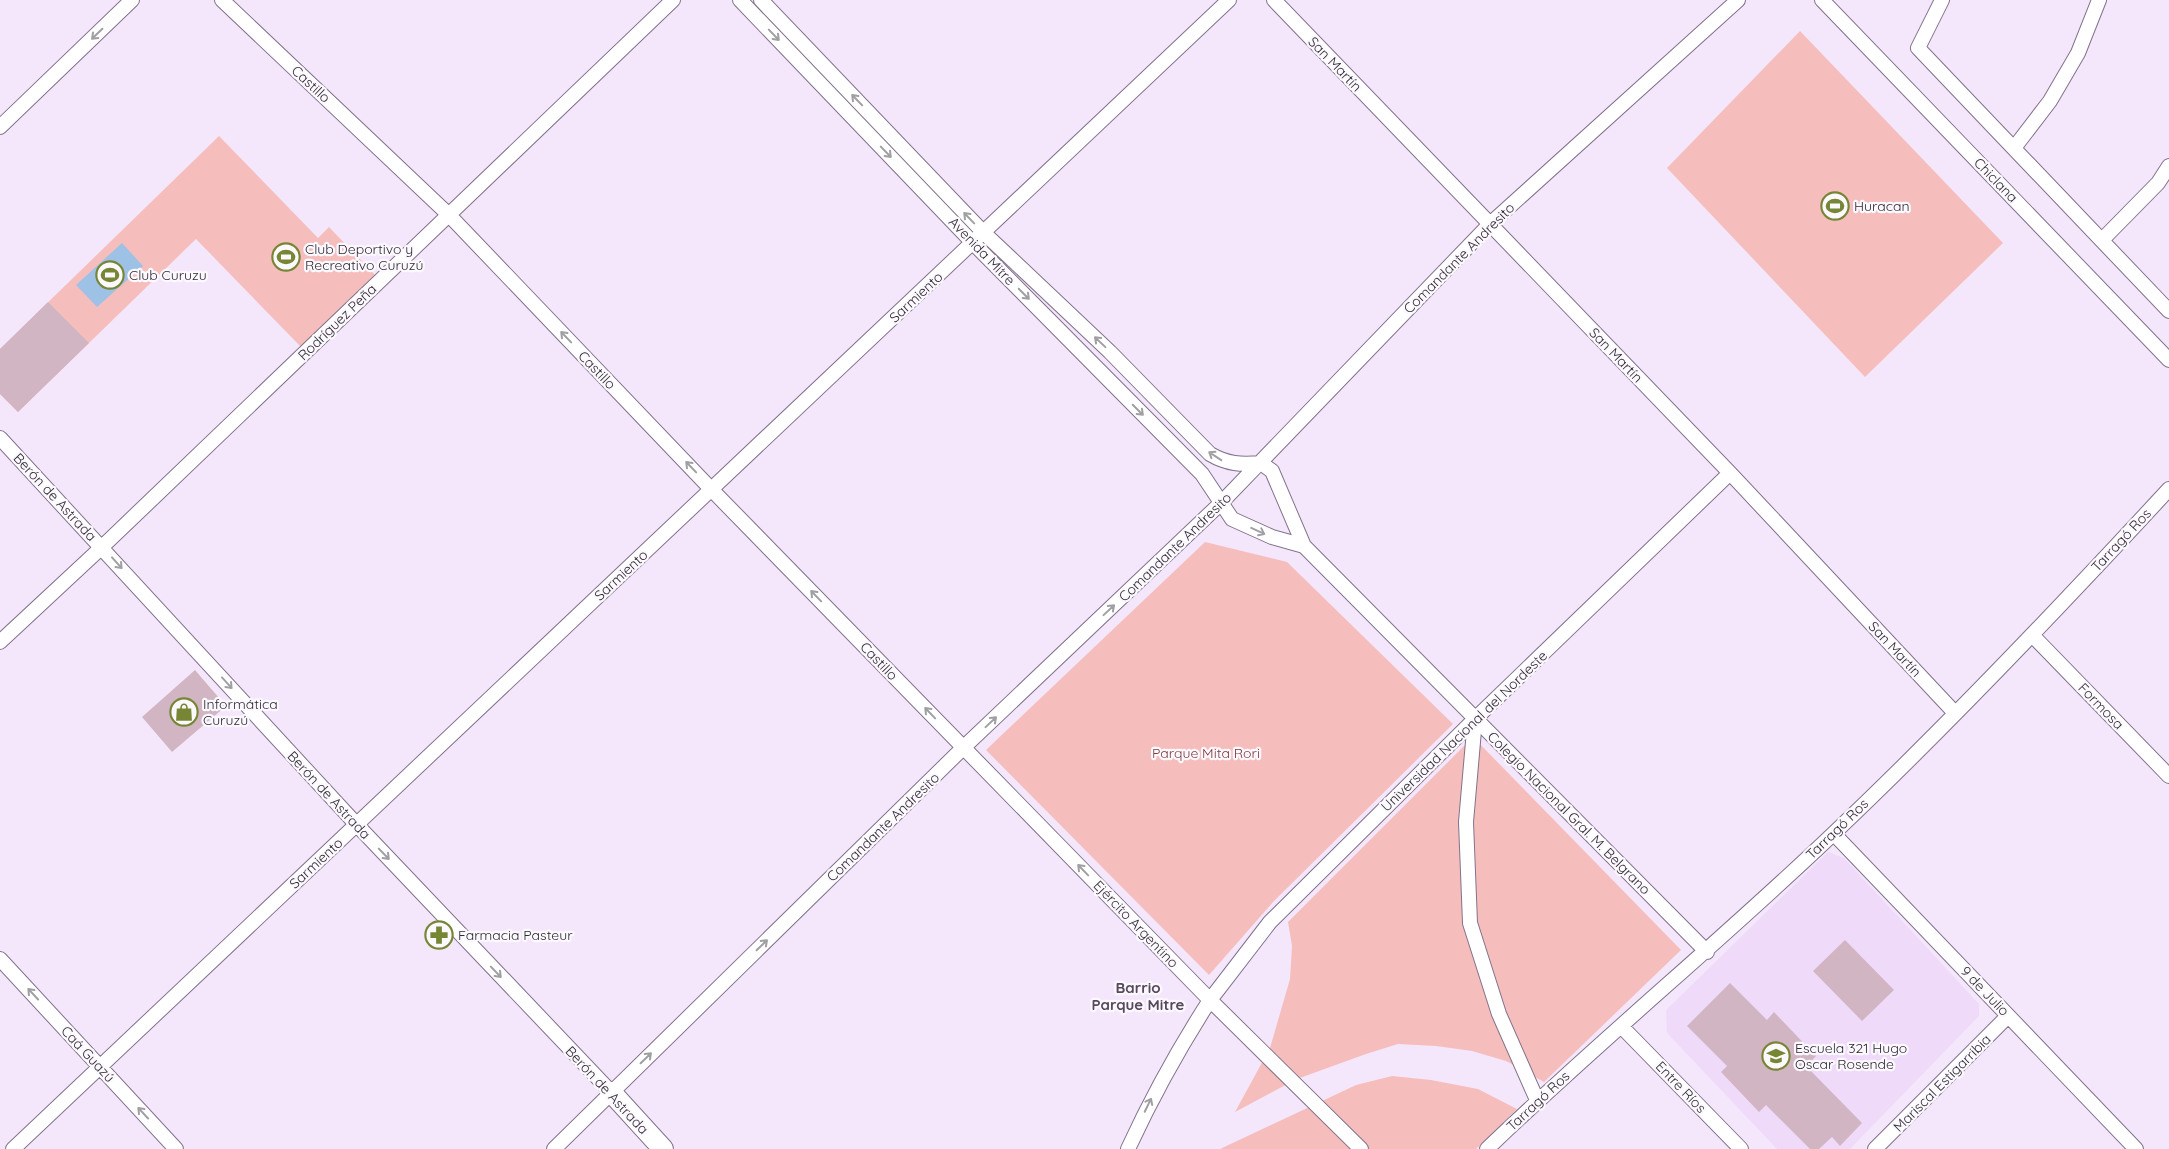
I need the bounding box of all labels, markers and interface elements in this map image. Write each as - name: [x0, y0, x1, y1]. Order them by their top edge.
- one-way arrow: [90, 28, 103, 40]
- one-way arrow: [767, 29, 780, 41]
- street label: San Martín: [1304, 33, 1366, 95]
- street label: Castillo: [288, 61, 334, 107]
- one-way arrow: [851, 94, 863, 107]
- one-way arrow: [880, 146, 892, 159]
- street label: Chiclana: [1970, 154, 2022, 206]
- sports icon: Huracan: [1820, 191, 1850, 221]
- place label: Huracan: [1854, 197, 1910, 215]
- street label: Comandante Andresito: [1400, 199, 1518, 317]
- one-way arrow: [963, 211, 975, 224]
- street label: Avenida Mitre: [945, 213, 1019, 289]
- place label: Club Deportivo y Recreativo Curuzú: [305, 240, 424, 274]
- sports icon: Club Deportivo y Recreativo Curuzú: [271, 242, 301, 272]
- sports icon: Club Curuzu: [95, 260, 125, 290]
- place label: Club Curuzu: [129, 266, 207, 284]
- street label: Sarmiento: [885, 268, 947, 326]
- street label: Rodríguez Peña: [294, 280, 380, 364]
- one-way arrow: [1017, 288, 1030, 300]
- street label: San Martín: [1585, 324, 1647, 386]
- one-way arrow: [560, 331, 572, 344]
- one-way arrow: [1093, 336, 1106, 348]
- street label: Castillo: [574, 347, 620, 393]
- one-way arrow: [1132, 403, 1144, 416]
- street label: Berón de Astrada: [10, 449, 100, 545]
- one-way arrow: [1208, 451, 1222, 461]
- one-way arrow: [685, 461, 697, 474]
- street label: Comandante Andresito: [1115, 489, 1235, 605]
- street label: Tarragó Ros: [2087, 505, 2155, 575]
- one-way arrow: [1250, 527, 1265, 536]
- street label: Sarmiento: [590, 546, 652, 604]
- one-way arrow: [111, 557, 123, 569]
- one-way arrow: [810, 590, 822, 603]
- one-way arrow: [1103, 604, 1116, 616]
- street label: San Martín: [1865, 617, 1925, 681]
- street label: Castillo: [856, 638, 902, 684]
- street label: Universidad Nacional del Nordeste: [1377, 647, 1551, 815]
- one-way arrow: [221, 676, 232, 689]
- street label: Formosa: [2074, 679, 2128, 733]
- place label: Informática Curuzú: [203, 695, 278, 729]
- shop icon: Informática Curuzú: [169, 697, 199, 727]
- one-way arrow: [924, 706, 936, 719]
- one-way arrow: [985, 716, 998, 728]
- street label: Colegio Nacional Gral. M. Belgrano: [1484, 728, 1654, 898]
- park label: Parque Mita Rori: [1152, 744, 1260, 762]
- street label: Berón de Astrada: [284, 747, 374, 843]
- street label: Comandante Andresito: [823, 769, 943, 885]
- street label: Tarragó Ros: [1802, 795, 1872, 863]
- street label: Sarmiento: [285, 834, 347, 892]
- one-way arrow: [378, 848, 390, 860]
- one-way arrow: [1077, 864, 1089, 877]
- street label: Ejército Argentino: [1090, 876, 1182, 972]
- pharmacy icon: Farmacia Pasteur: [424, 920, 454, 950]
- place label: Farmacia Pasteur: [458, 926, 573, 944]
- one-way arrow: [756, 939, 768, 951]
- street label: 9 de Julio: [1957, 962, 2013, 1020]
- one-way arrow: [490, 965, 502, 978]
- district label: Barrio Parque Mitre: [1092, 978, 1185, 1014]
- one-way arrow: [27, 987, 39, 1000]
- street label: Caá Guazú: [57, 1022, 119, 1086]
- street label: Mariscal Estigarribia: [1889, 1030, 1995, 1136]
- place label: Escuela 321 Hugo Oscar Rosende: [1795, 1039, 1907, 1073]
- school or university icon: Escuela 321 Hugo Oscar Rosende: [1761, 1041, 1791, 1071]
- street label: Berón de Astrada: [562, 1042, 652, 1138]
- one-way arrow: [639, 1052, 652, 1064]
- street label: Entre Ríos: [1652, 1057, 1710, 1117]
- street label: Tarragó Ros: [1503, 1067, 1573, 1135]
- one-way arrow: [1144, 1098, 1153, 1113]
- one-way arrow: [137, 1107, 149, 1120]

